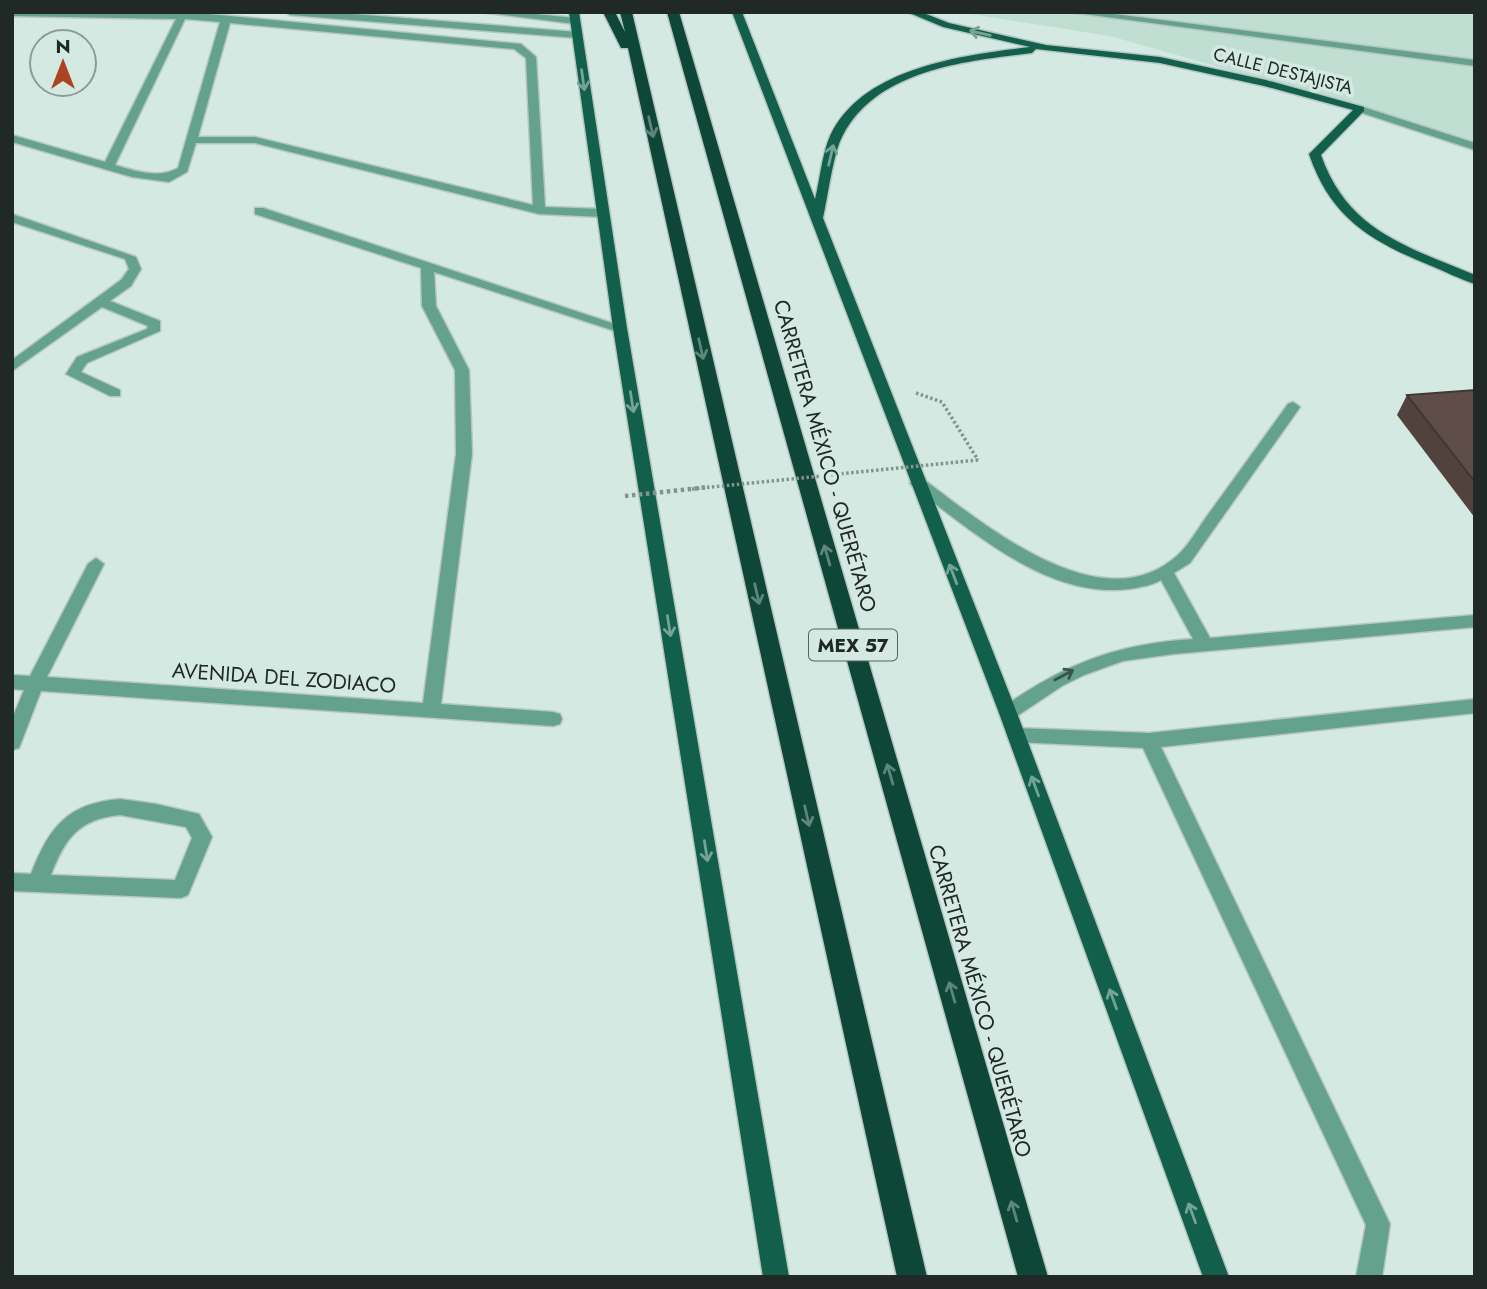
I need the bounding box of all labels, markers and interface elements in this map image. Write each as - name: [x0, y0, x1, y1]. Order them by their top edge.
- one-way arrow: [969, 26, 992, 39]
- north arrow: [28, 28, 98, 98]
- text: N: [55, 33, 71, 60]
- street label: CALLE DESTAJISTA: [1211, 41, 1356, 101]
- one-way arrow: [577, 68, 590, 91]
- one-way arrow: [644, 115, 658, 138]
- one-way arrow: [825, 144, 839, 167]
- street label: CARRETERA MÉXICO - QUERÉTARO: [766, 296, 884, 616]
- one-way arrow: [695, 337, 708, 360]
- one-way arrow: [626, 390, 639, 413]
- one-way arrow: [820, 544, 833, 566]
- one-way arrow: [946, 563, 959, 585]
- one-way arrow: [751, 583, 764, 605]
- one-way arrow: [663, 614, 676, 637]
- road number: MEX 57: [809, 630, 897, 660]
- street label: AVENIDA DEL ZODIACO: [171, 655, 397, 701]
- one-way arrow: [1053, 668, 1074, 681]
- one-way arrow: [882, 763, 895, 785]
- one-way arrow: [1027, 775, 1040, 797]
- one-way arrow: [801, 804, 815, 827]
- one-way arrow: [700, 839, 713, 861]
- street label: CARRETERA MÉXICO - QUERÉTARO: [921, 841, 1039, 1161]
- one-way arrow: [945, 982, 958, 1004]
- one-way arrow: [1106, 989, 1119, 1011]
- one-way arrow: [1007, 1200, 1020, 1222]
- one-way arrow: [1185, 1202, 1198, 1224]

